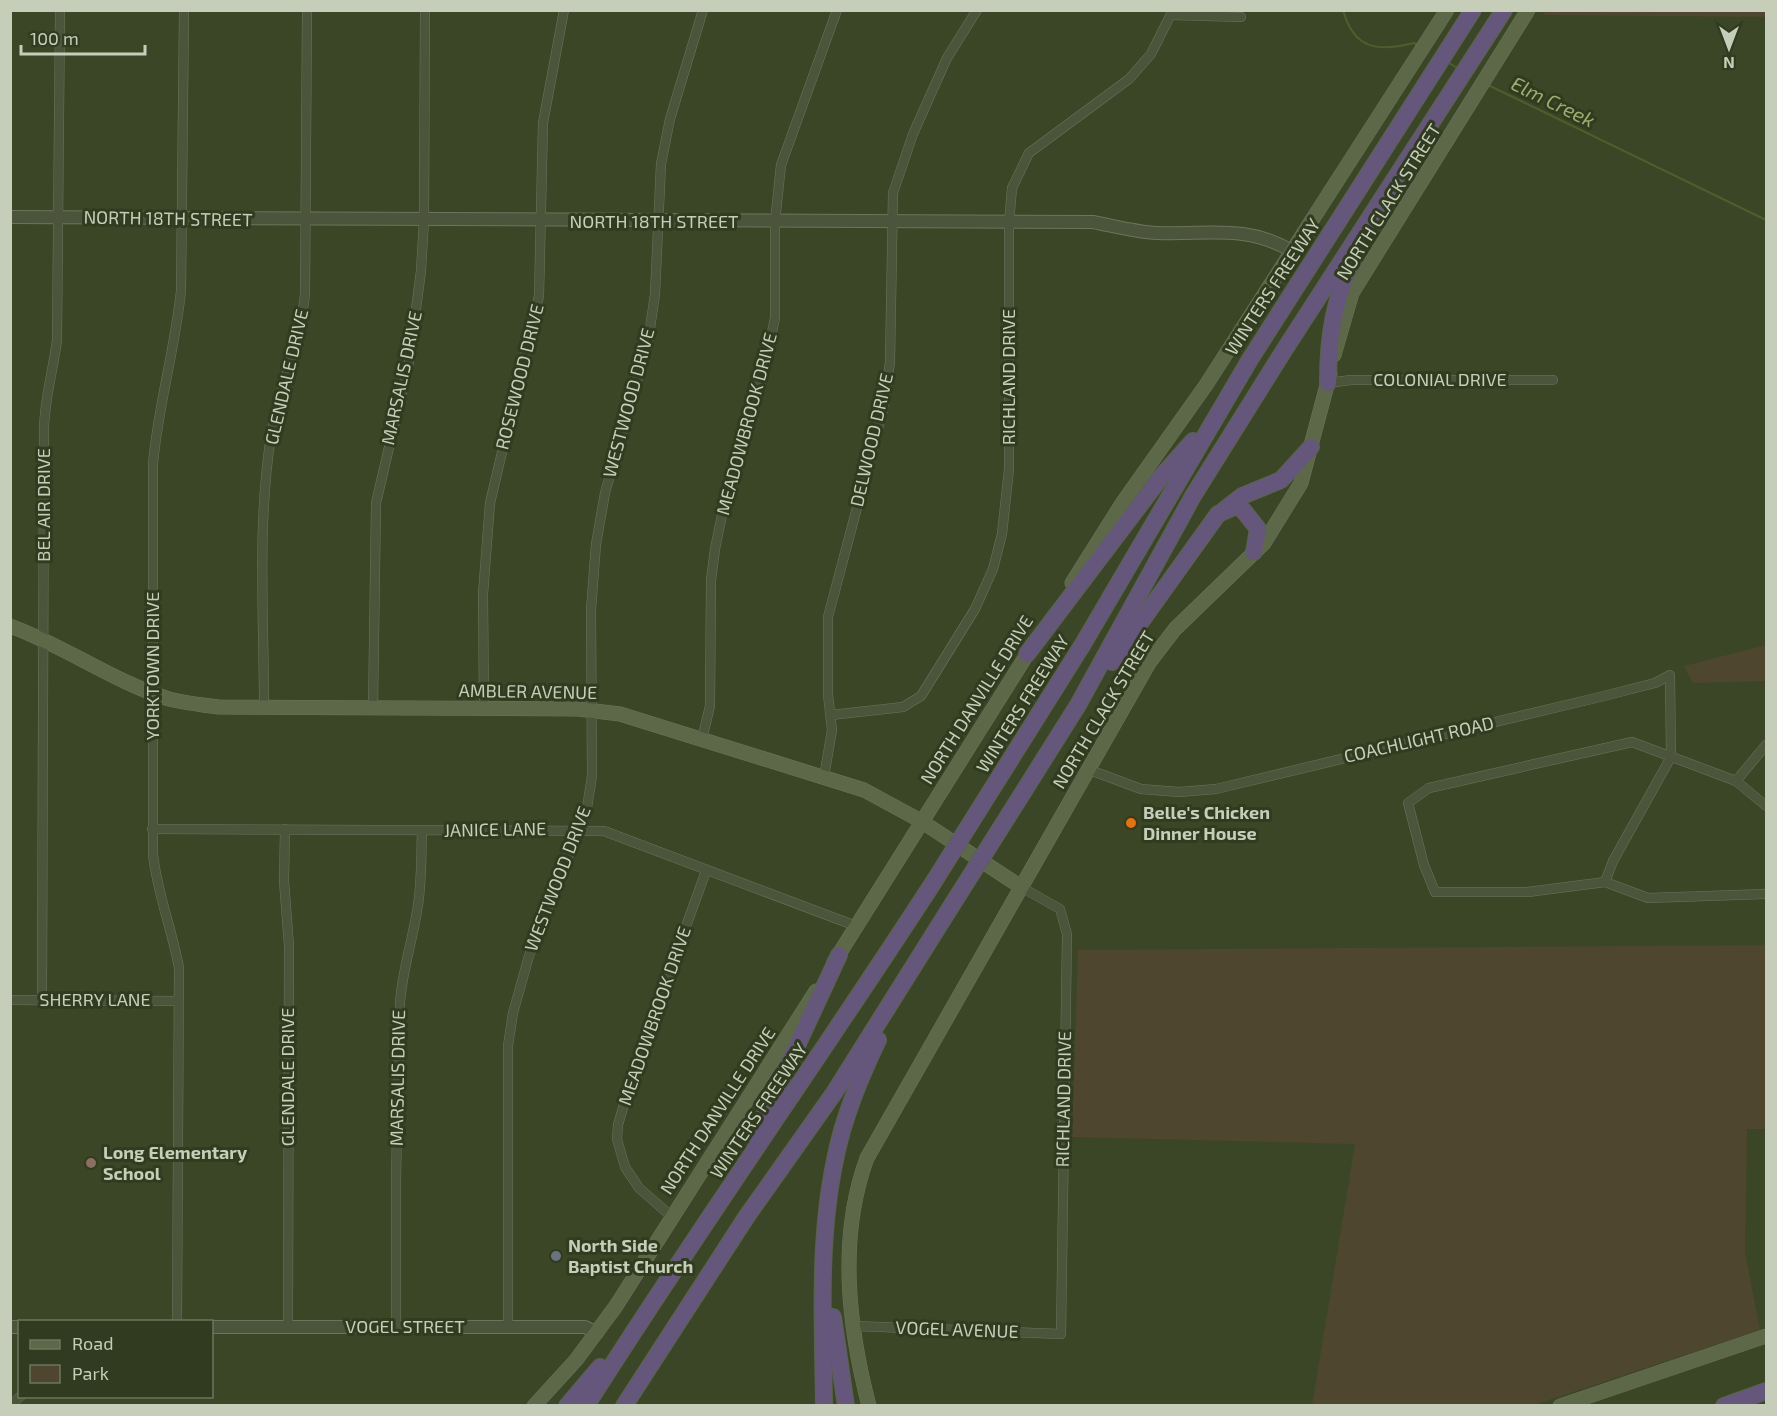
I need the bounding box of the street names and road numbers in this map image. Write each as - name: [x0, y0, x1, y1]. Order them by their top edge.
- street label: NORTH CLACK STREET: [1331, 119, 1445, 284]
- street label: NORTH 18TH STREET: [83, 206, 253, 230]
- street label: NORTH 18TH STREET: [569, 210, 739, 232]
- street label: WINTERS FREEWAY: [1220, 213, 1325, 359]
- street label: ROSEWOOD DRIVE: [490, 302, 548, 452]
- street label: GLENDALE DRIVE: [260, 307, 312, 447]
- street label: MARSALIS DRIVE: [376, 309, 426, 447]
- street label: RICHLAND DRIVE: [997, 309, 1019, 445]
- street label: WESTWOOD DRIVE: [598, 326, 659, 480]
- street label: MEADOWBROOK DRIVE: [711, 330, 781, 517]
- street label: COLONIAL DRIVE: [1373, 368, 1507, 390]
- street label: DELWOOD DRIVE: [845, 371, 897, 509]
- street label: BEL AIR DRIVE: [32, 448, 54, 562]
- street label: YORKTOWN DRIVE: [141, 592, 163, 740]
- street label: NORTH DANVILLE DRIVE: [915, 611, 1037, 788]
- street label: NORTH CLACK STREET: [1047, 626, 1159, 792]
- street label: WINTERS FREEWAY: [971, 630, 1074, 776]
- street label: AMBLER AVENUE: [459, 679, 597, 703]
- street label: COACHLIGHT ROAD: [1342, 711, 1496, 767]
- street label: WESTWOOD DRIVE: [519, 803, 595, 954]
- street label: JANICE LANE: [444, 817, 546, 841]
- street label: MEADOWBROOK DRIVE: [613, 923, 695, 1108]
- street label: SHERRY LANE: [39, 988, 151, 1010]
- street label: GLENDALE DRIVE: [276, 1008, 298, 1146]
- street label: MARSALIS DRIVE: [385, 1010, 409, 1146]
- street label: NORTH DANVILLE DRIVE: [655, 1023, 779, 1198]
- street label: RICHLAND DRIVE: [1051, 1031, 1075, 1167]
- street label: WINTERS FREEWAY: [705, 1038, 812, 1182]
- street label: VOGEL STREET: [345, 1315, 465, 1337]
- street label: VOGEL AVENUE: [895, 1316, 1019, 1342]

